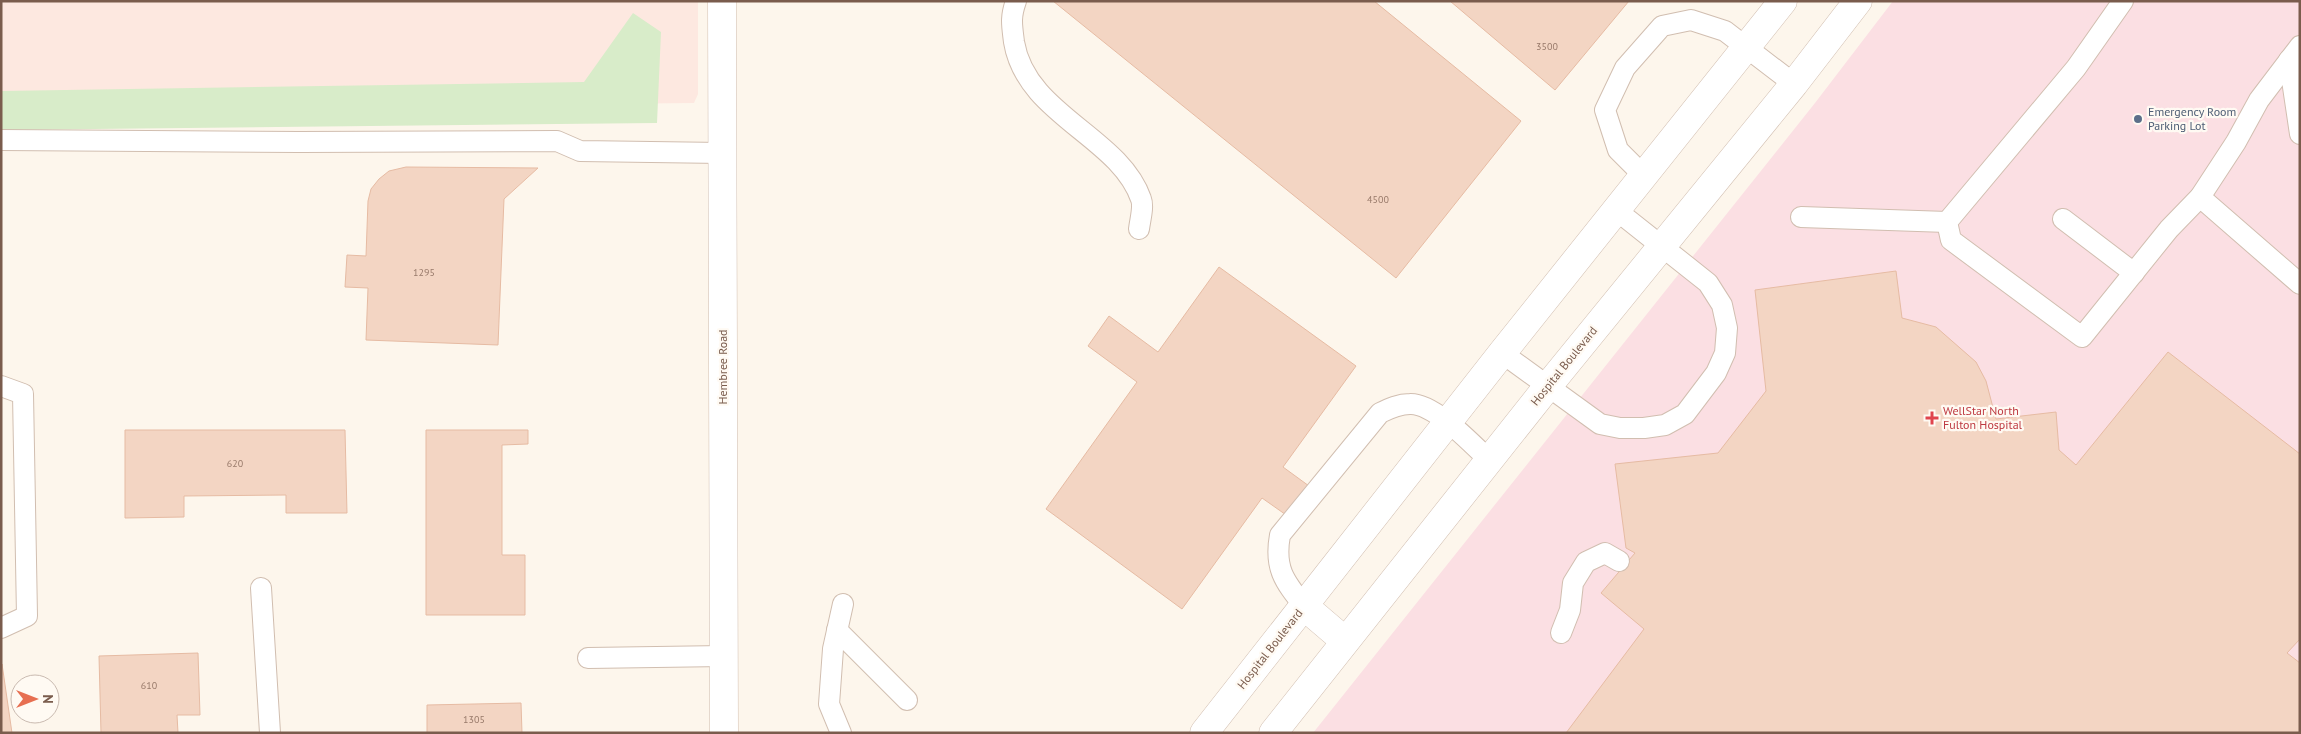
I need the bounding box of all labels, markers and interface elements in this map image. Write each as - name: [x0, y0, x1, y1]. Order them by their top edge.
- house number: 3500: [1536, 40, 1558, 53]
- place label: Emergency Room Parking Lot: [2148, 104, 2236, 133]
- marker: Emergency Room Parking Lot: [2132, 113, 2144, 125]
- house number: 4500: [1367, 193, 1389, 206]
- house number: 1295: [413, 266, 435, 279]
- street label: Hospital Boulevard: [1527, 323, 1600, 408]
- street label: Hembree Road: [715, 329, 730, 405]
- place label: WellStar North Fulton Hospital: [1943, 403, 2023, 432]
- marker: WellStar North Fulton Hospital: [1925, 411, 1939, 425]
- house number: 620: [227, 457, 244, 470]
- street label: Hospital Boulevard: [1234, 606, 1306, 692]
- north arrow: [10, 674, 60, 724]
- house number: 610: [141, 679, 158, 692]
- text: N: [39, 694, 57, 704]
- house number: 1305: [463, 713, 485, 726]

